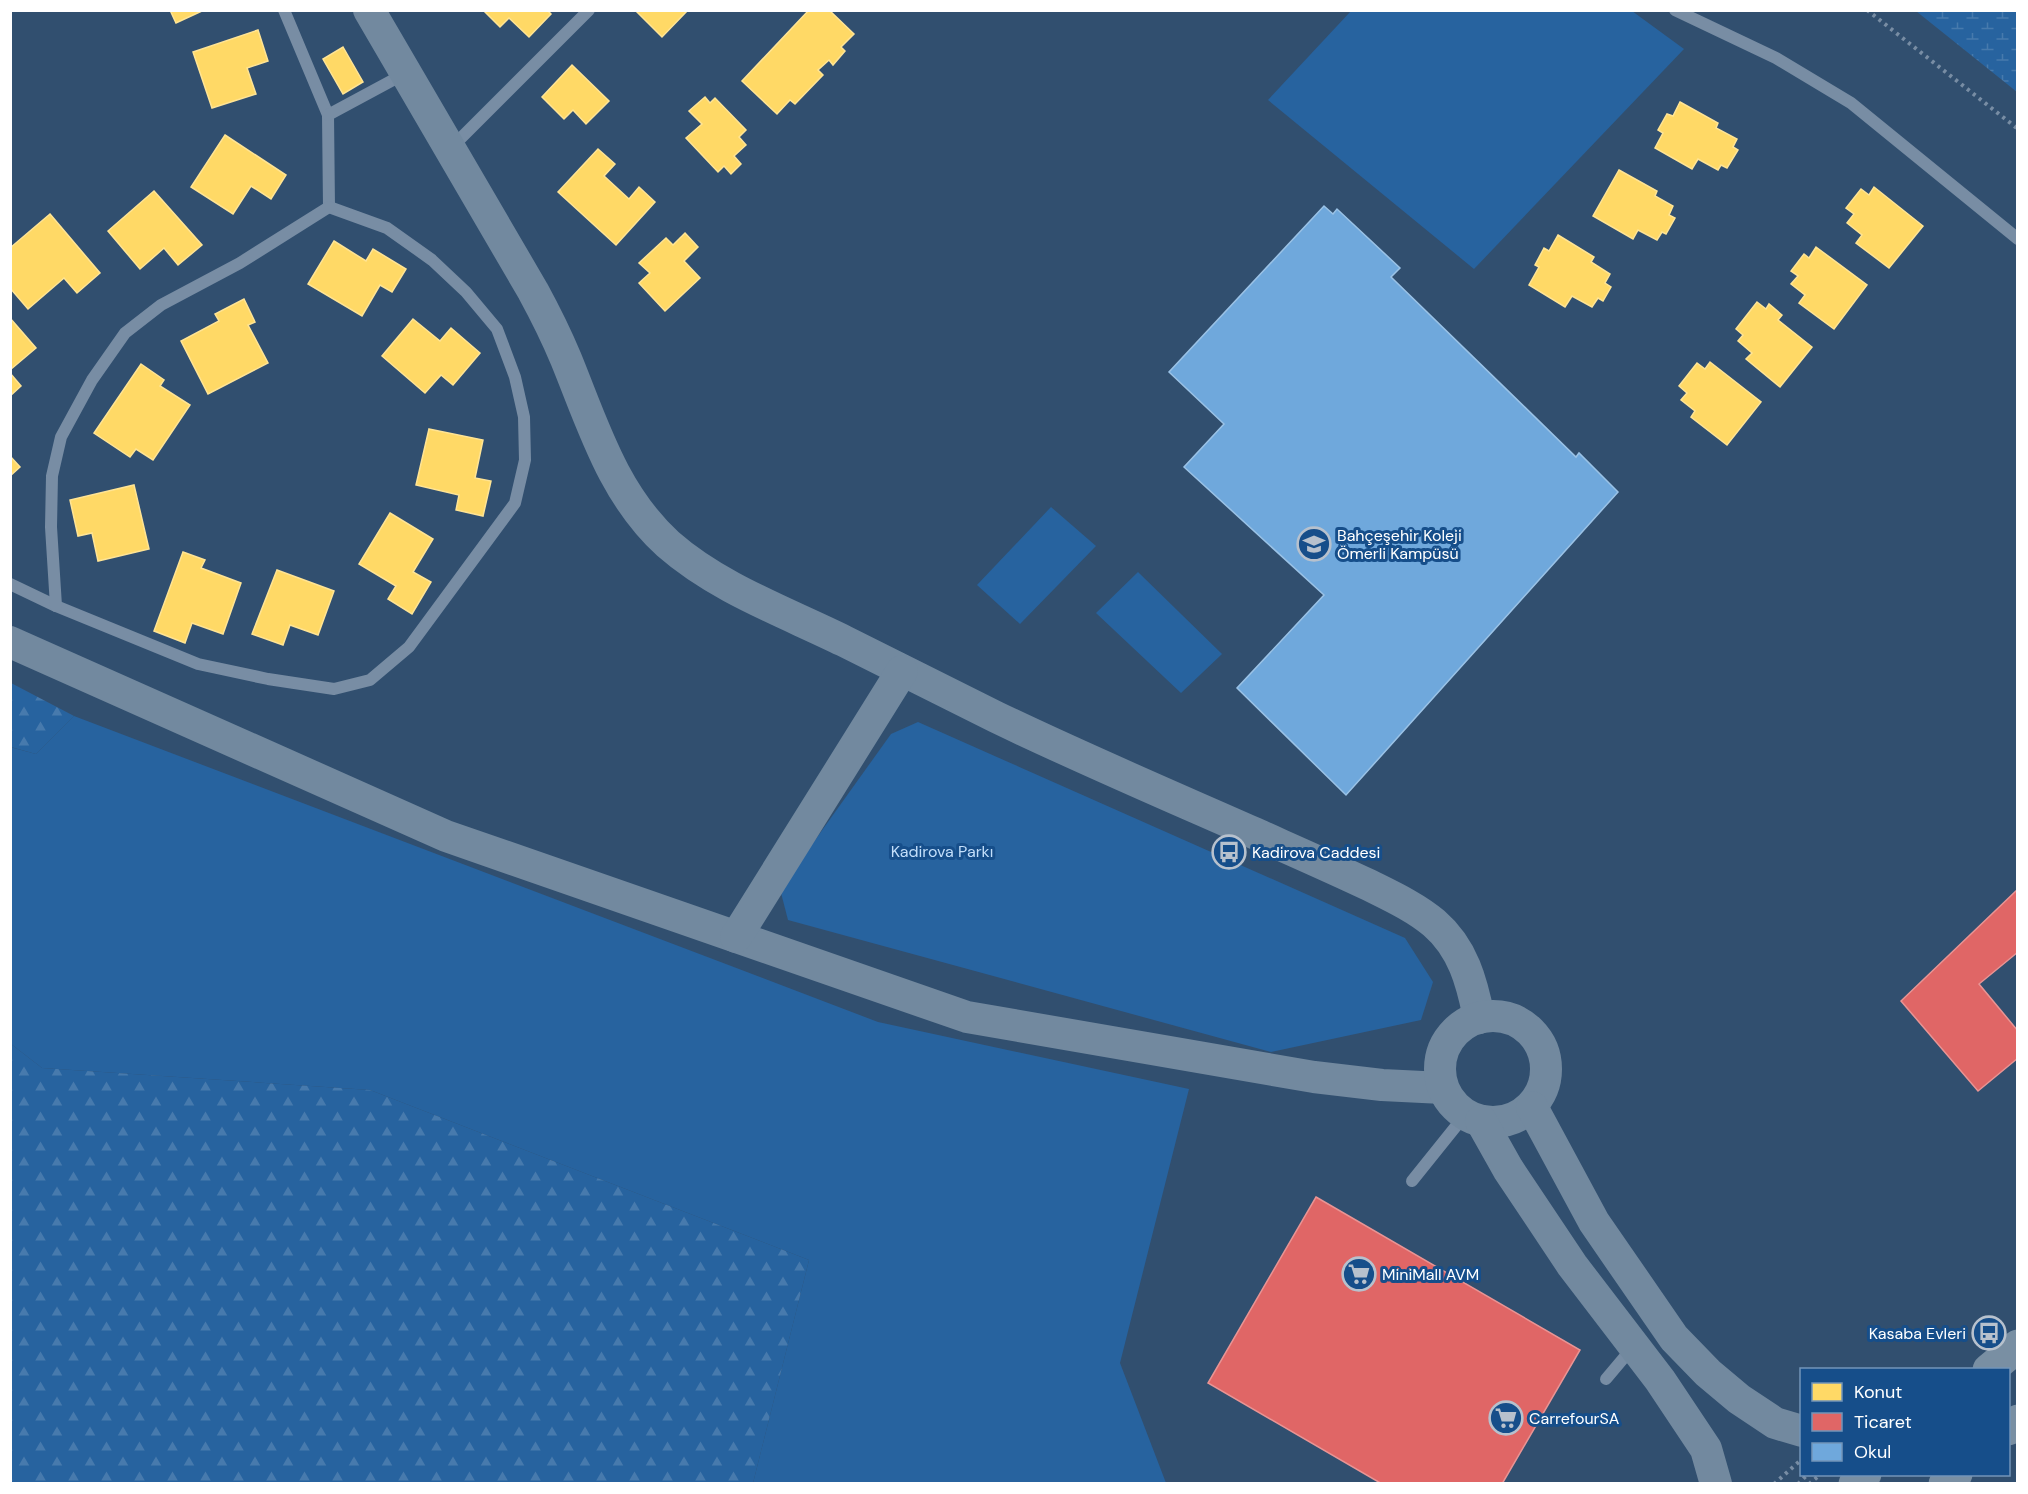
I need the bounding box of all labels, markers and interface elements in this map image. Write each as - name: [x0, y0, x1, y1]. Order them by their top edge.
- place label: Bahçeşehir Koleji Ömerli Kampüsü: [1337, 525, 1462, 564]
- school or university icon: Bahçeşehir Koleji Ömerli Kampüsü: [1296, 526, 1332, 562]
- bus stop icon: Kadirova Caddesi: [1211, 834, 1247, 870]
- park label: Kadirova Parkı: [891, 841, 993, 862]
- place label: Kadirova Caddesi: [1252, 842, 1380, 863]
- supermarket icon: MiniMall AVM: [1341, 1256, 1377, 1292]
- place label: MiniMall AVM: [1382, 1264, 1479, 1285]
- bus stop icon: Kasaba Evleri: [1971, 1315, 2007, 1351]
- place label: Kasaba Evleri: [1869, 1323, 1966, 1344]
- legend: [1800, 1368, 2010, 1476]
- text: Konut: [1854, 1380, 1902, 1404]
- supermarket icon: CarrefourSA: [1488, 1400, 1524, 1436]
- place label: CarrefourSA: [1529, 1408, 1620, 1429]
- text: Ticaret: [1854, 1410, 1912, 1434]
- text: Okul: [1854, 1440, 1891, 1464]

